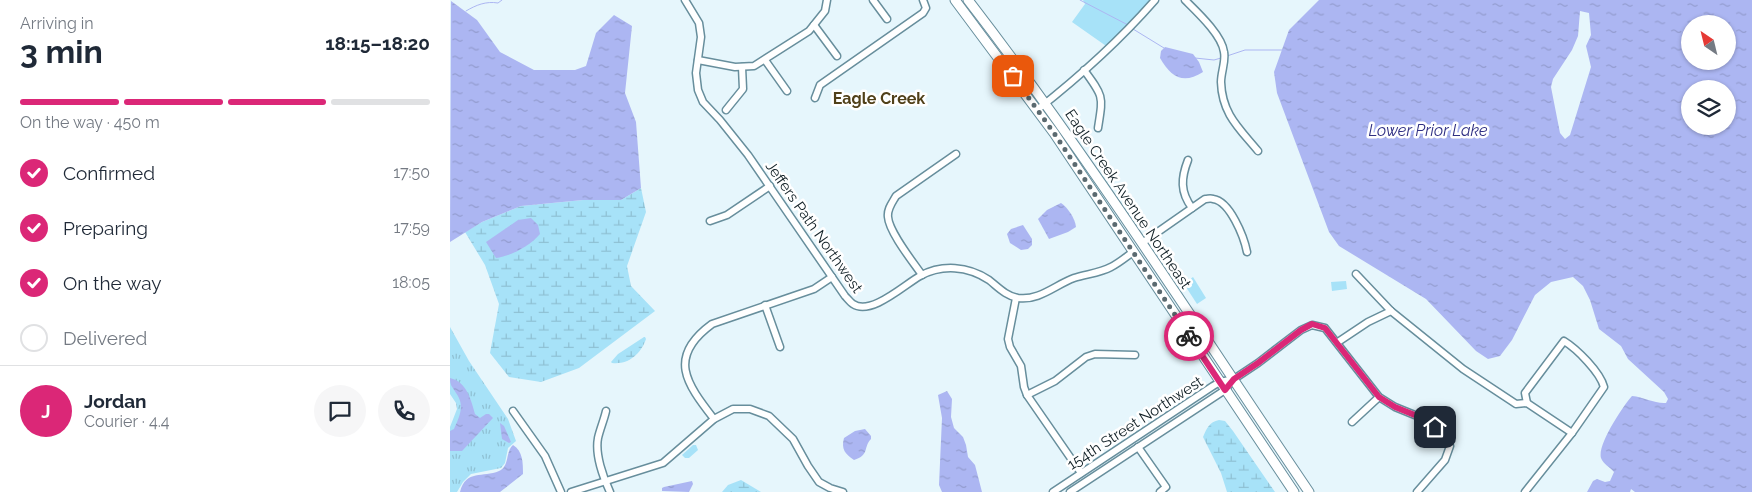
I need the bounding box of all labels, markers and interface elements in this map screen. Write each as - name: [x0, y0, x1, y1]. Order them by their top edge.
- text: Arriving in: [20, 14, 94, 33]
- north arrow: [1681, 15, 1736, 70]
- map controls: [1681, 15, 1736, 135]
- text: 18:15–18:20: [325, 32, 430, 54]
- text: 3 min: [20, 33, 103, 70]
- pin: [992, 55, 1034, 97]
- icon: bag: [999, 62, 1027, 90]
- button: layers: [1681, 80, 1736, 135]
- district label: Eagle Creek: [833, 89, 925, 108]
- street label: Eagle Creek Avenue Northeast: [1061, 106, 1195, 292]
- text: On the way · 450 m: [20, 113, 160, 132]
- water label: Lower Prior Lake: [1368, 121, 1488, 140]
- street label: Jeffers Path Northwest: [762, 158, 866, 296]
- icon: check: [20, 159, 48, 187]
- text: Confirmed: [63, 162, 155, 184]
- text: 17:50: [393, 163, 430, 182]
- icon: check: [20, 214, 48, 242]
- text: Preparing: [63, 217, 148, 239]
- text: 17:59: [394, 218, 430, 237]
- icon: check: [20, 269, 48, 297]
- text: On the way: [63, 272, 162, 294]
- text: 18:05: [392, 273, 430, 292]
- courier: [1164, 311, 1214, 361]
- icon: bike: [1175, 322, 1203, 350]
- text: Delivered: [63, 327, 147, 349]
- street label: 154th Street Northwest: [1064, 372, 1206, 474]
- button: chat: [314, 385, 366, 437]
- button: phone: [378, 385, 430, 437]
- text: Jordan: [84, 390, 147, 412]
- text: J: [41, 400, 51, 422]
- pin: [1414, 406, 1456, 448]
- text: Courier · 4.4: [84, 412, 169, 431]
- icon: home: [1421, 413, 1449, 441]

